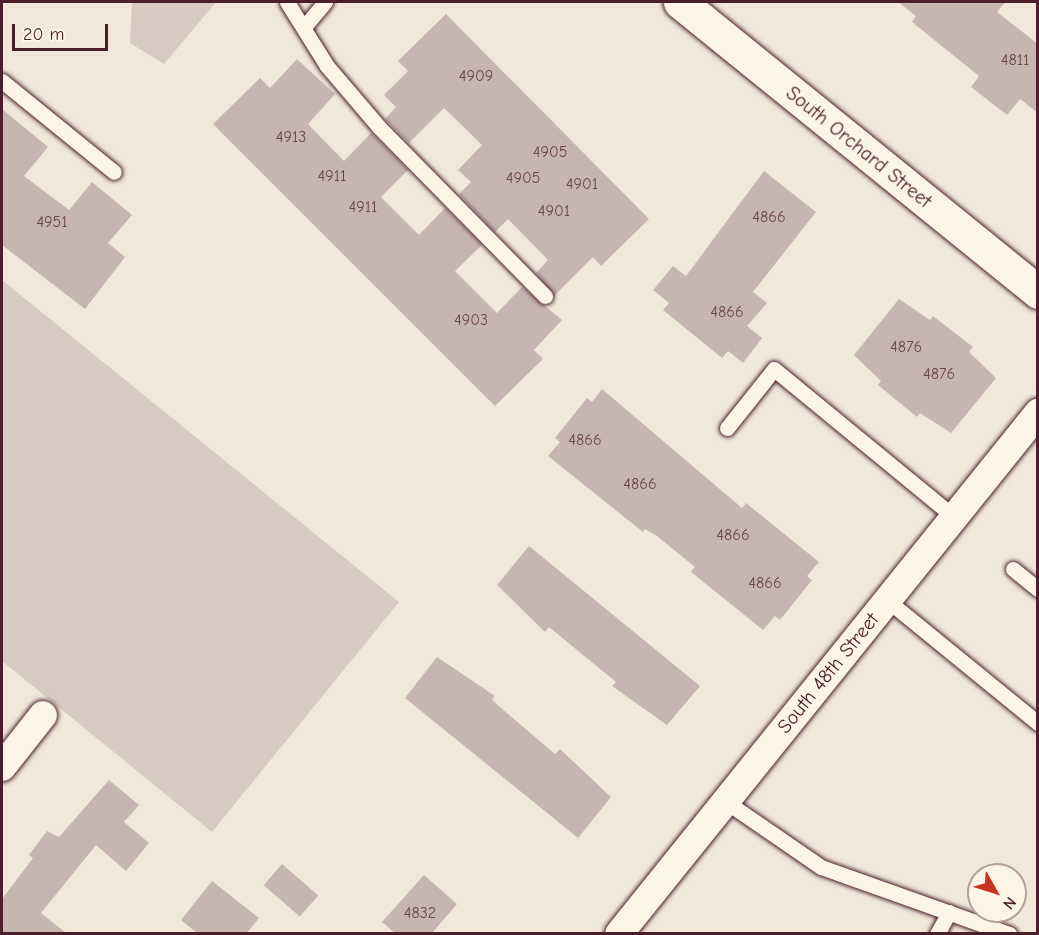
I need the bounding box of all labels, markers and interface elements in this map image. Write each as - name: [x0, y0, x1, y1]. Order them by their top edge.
- scale bar: [15, 12, 111, 50]
- text: 20 m: [23, 24, 64, 45]
- house number: 4811: [1001, 50, 1029, 70]
- house number: 4909: [459, 66, 493, 86]
- street label: South Orchard Street: [781, 81, 937, 213]
- house number: 4913: [276, 127, 306, 147]
- house number: 4905: [533, 142, 567, 162]
- house number: 4911: [318, 166, 346, 186]
- house number: 4905: [506, 168, 540, 188]
- house number: 4901: [566, 174, 598, 194]
- house number: 4911: [349, 197, 377, 217]
- house number: 4901: [538, 201, 570, 221]
- house number: 4866: [752, 207, 786, 227]
- house number: 4951: [36, 212, 68, 232]
- house number: 4866: [710, 302, 744, 322]
- house number: 4903: [454, 310, 488, 330]
- house number: 4876: [890, 337, 922, 357]
- house number: 4876: [923, 364, 955, 384]
- house number: 4866: [568, 430, 602, 450]
- house number: 4866: [623, 474, 657, 494]
- house number: 4866: [716, 525, 750, 545]
- house number: 4866: [748, 573, 782, 593]
- street label: South 48th Street: [772, 608, 884, 738]
- north arrow: [967, 863, 1027, 923]
- text: N: [999, 893, 1020, 913]
- house number: 4832: [404, 903, 436, 923]

